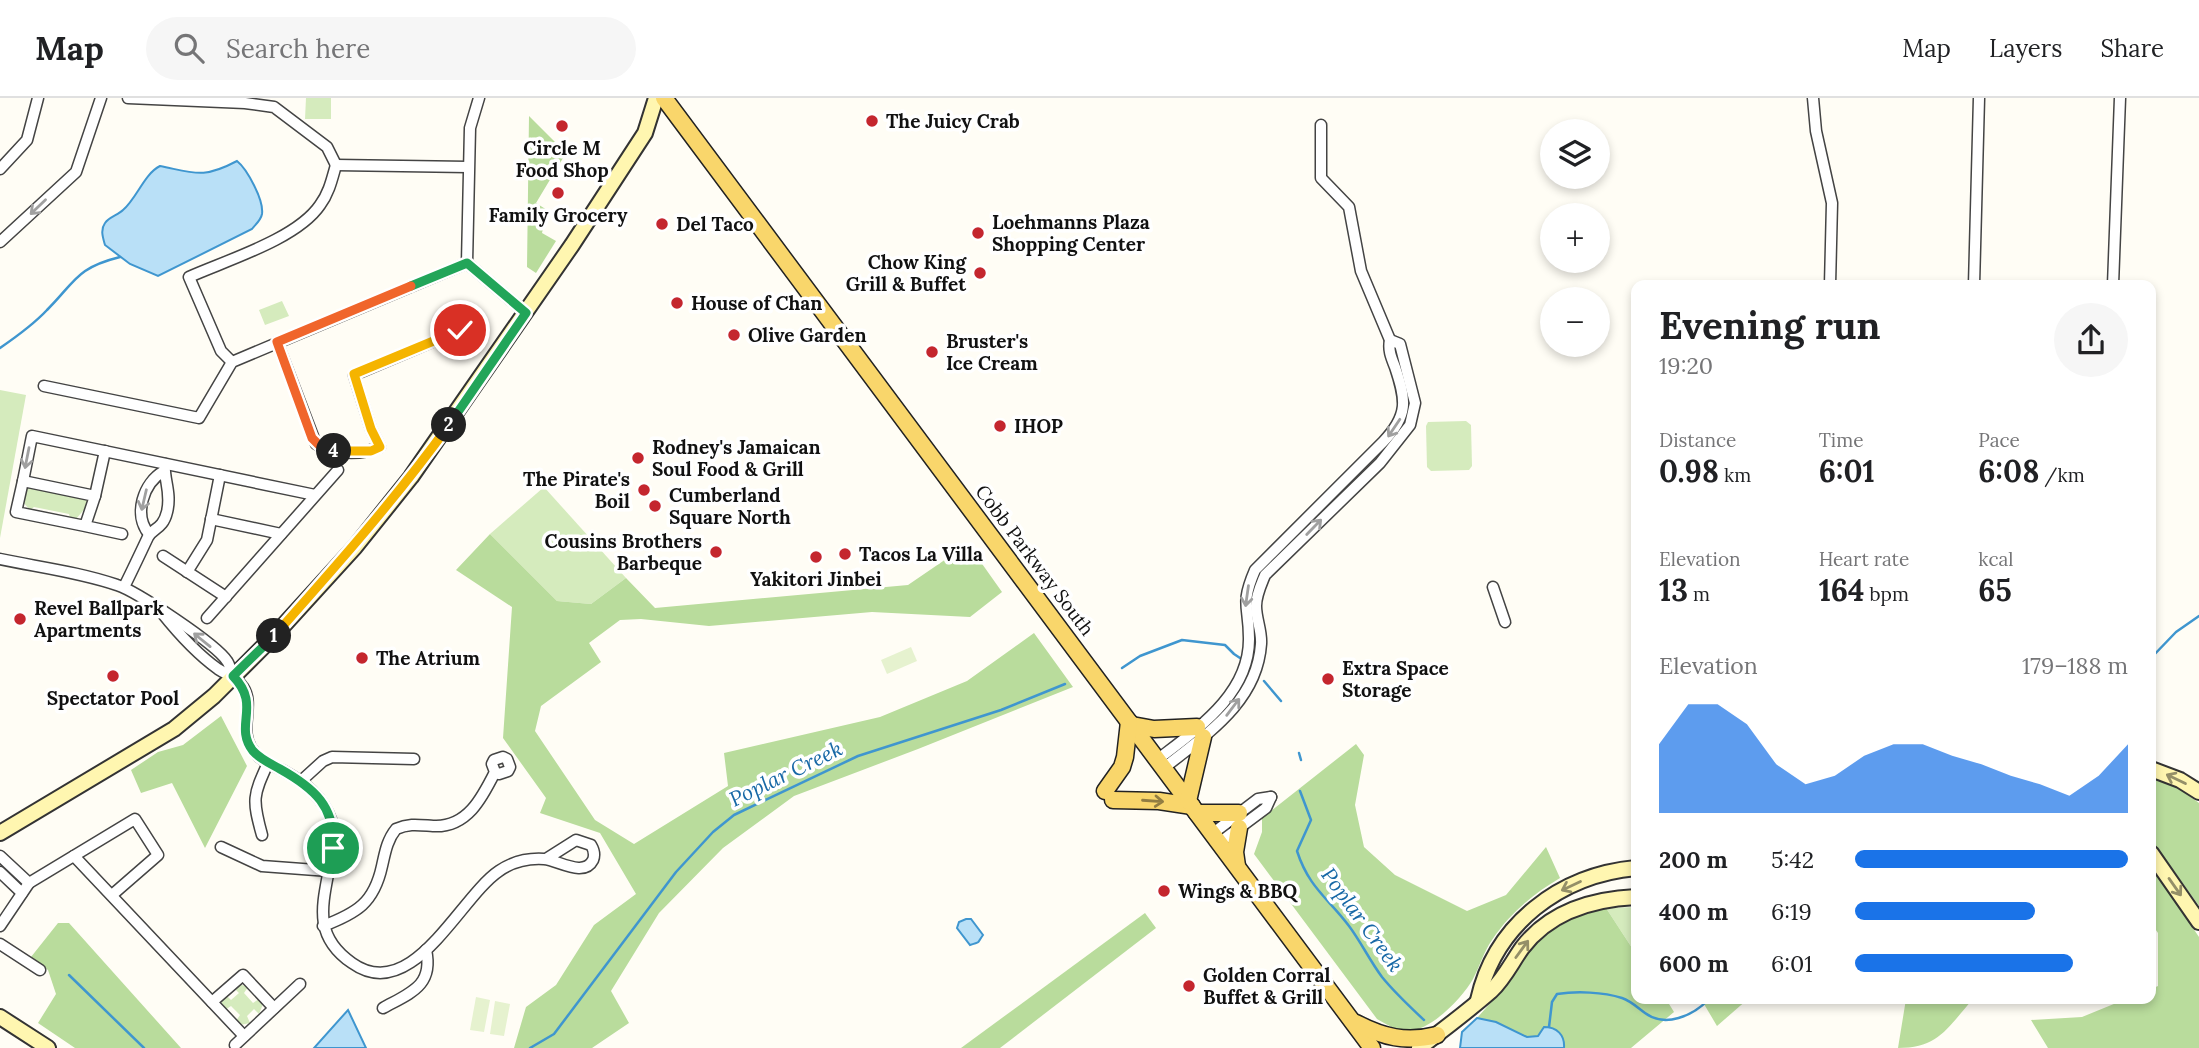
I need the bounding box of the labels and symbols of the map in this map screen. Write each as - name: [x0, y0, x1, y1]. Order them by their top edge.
- place label: The Juicy Crab: [886, 109, 1020, 133]
- marker: The Juicy Crab: [864, 113, 880, 129]
- marker: Circle M Food Shop: [554, 118, 570, 134]
- place label: Circle M Food Shop: [515, 136, 609, 182]
- marker: Family Grocery: [550, 185, 566, 201]
- one-way arrow: [30, 199, 47, 216]
- place label: Family Grocery: [489, 203, 628, 227]
- place label: Loehmanns Plaza Shopping Center: [992, 210, 1150, 256]
- place label: Del Taco: [676, 212, 754, 236]
- marker: Del Taco: [654, 216, 670, 232]
- marker: Loehmanns Plaza Shopping Center: [970, 225, 986, 241]
- place label: Chow King Grill & Buffet: [846, 250, 967, 296]
- marker: Chow King Grill & Buffet: [972, 265, 988, 281]
- place label: House of Chan: [691, 291, 822, 315]
- marker: House of Chan: [669, 295, 685, 311]
- pin: [430, 300, 490, 360]
- place label: Olive Garden: [748, 323, 867, 347]
- marker: Olive Garden: [726, 327, 742, 343]
- place label: Bruster's Ice Cream: [946, 329, 1038, 375]
- marker: Bruster's Ice Cream: [924, 344, 940, 360]
- pin: 2: [432, 408, 466, 442]
- place label: IHOP: [1014, 414, 1063, 438]
- marker: IHOP: [992, 418, 1008, 434]
- one-way arrow: [1387, 418, 1401, 437]
- pin: 4: [316, 434, 352, 468]
- place label: Rodney's Jamaican Soul Food & Grill: [652, 435, 821, 481]
- one-way arrow: [20, 446, 34, 469]
- marker: Rodney's Jamaican Soul Food & Grill: [630, 450, 646, 466]
- place label: The Pirate's Boil: [523, 467, 630, 513]
- street label: Cobb Parkway South: [970, 480, 1100, 640]
- marker: The Pirate's Boil: [636, 482, 652, 498]
- place label: Cumberland Square North: [669, 483, 791, 529]
- one-way arrow: [137, 488, 150, 511]
- marker: Cumberland Square North: [647, 498, 663, 514]
- one-way arrow: [1305, 518, 1322, 535]
- place label: Cousins Brothers Barbeque: [544, 529, 702, 575]
- place label: Tacos La Villa: [859, 542, 983, 566]
- marker: Cousins Brothers Barbeque: [708, 544, 724, 560]
- marker: Tacos La Villa: [837, 546, 853, 562]
- marker: Yakitori Jinbei: [808, 549, 824, 565]
- place label: Yakitori Jinbei: [750, 567, 882, 591]
- one-way arrow: [1240, 584, 1253, 607]
- place label: Revel Ballpark Apartments: [34, 596, 164, 642]
- marker: Revel Ballpark Apartments: [12, 611, 28, 627]
- pin: 1: [256, 618, 292, 654]
- one-way arrow: [194, 632, 212, 648]
- place label: The Atrium: [376, 646, 481, 670]
- marker: The Atrium: [354, 650, 370, 666]
- place label: Extra Space Storage: [1342, 656, 1449, 702]
- marker: Spectator Pool: [105, 668, 121, 684]
- marker: Extra Space Storage: [1320, 671, 1336, 687]
- place label: Spectator Pool: [47, 686, 179, 710]
- one-way arrow: [1226, 699, 1241, 717]
- water label: Poplar Creek: [725, 735, 847, 813]
- one-way arrow: [2166, 771, 2187, 785]
- one-way arrow: [1141, 794, 1164, 807]
- pin: [303, 818, 363, 878]
- water label: Poplar Creek: [1315, 862, 1409, 977]
- one-way arrow: [2168, 877, 2182, 896]
- place label: Wings & BBQ: [1178, 879, 1298, 903]
- one-way arrow: [1561, 879, 1582, 893]
- marker: Wings & BBQ: [1156, 883, 1172, 899]
- one-way arrow: [1515, 940, 1529, 959]
- place label: Golden Corral Buffet & Grill: [1203, 963, 1331, 1009]
- marker: Golden Corral Buffet & Grill: [1181, 978, 1197, 994]

